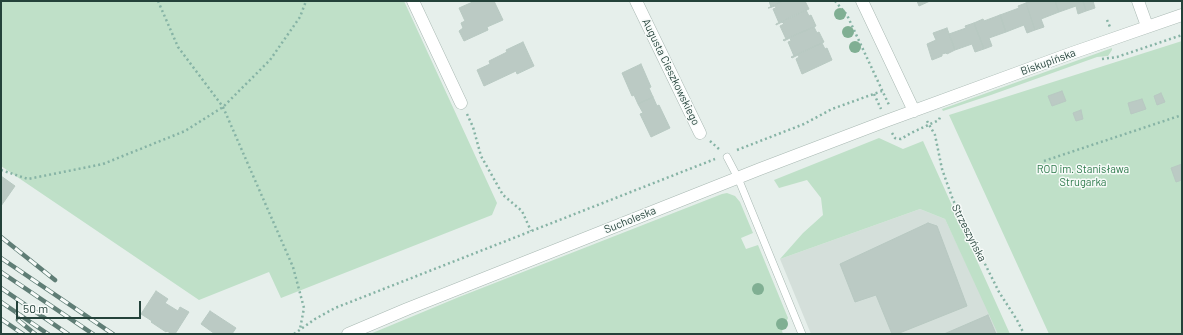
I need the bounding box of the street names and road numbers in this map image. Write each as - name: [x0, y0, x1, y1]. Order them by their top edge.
- street label: Augusta Cieszkowskiego: [639, 17, 703, 127]
- street label: Biskupińska: [1019, 46, 1077, 78]
- street label: Strzeszyńska: [949, 202, 989, 264]
- street label: Sucholeska: [602, 204, 658, 236]

